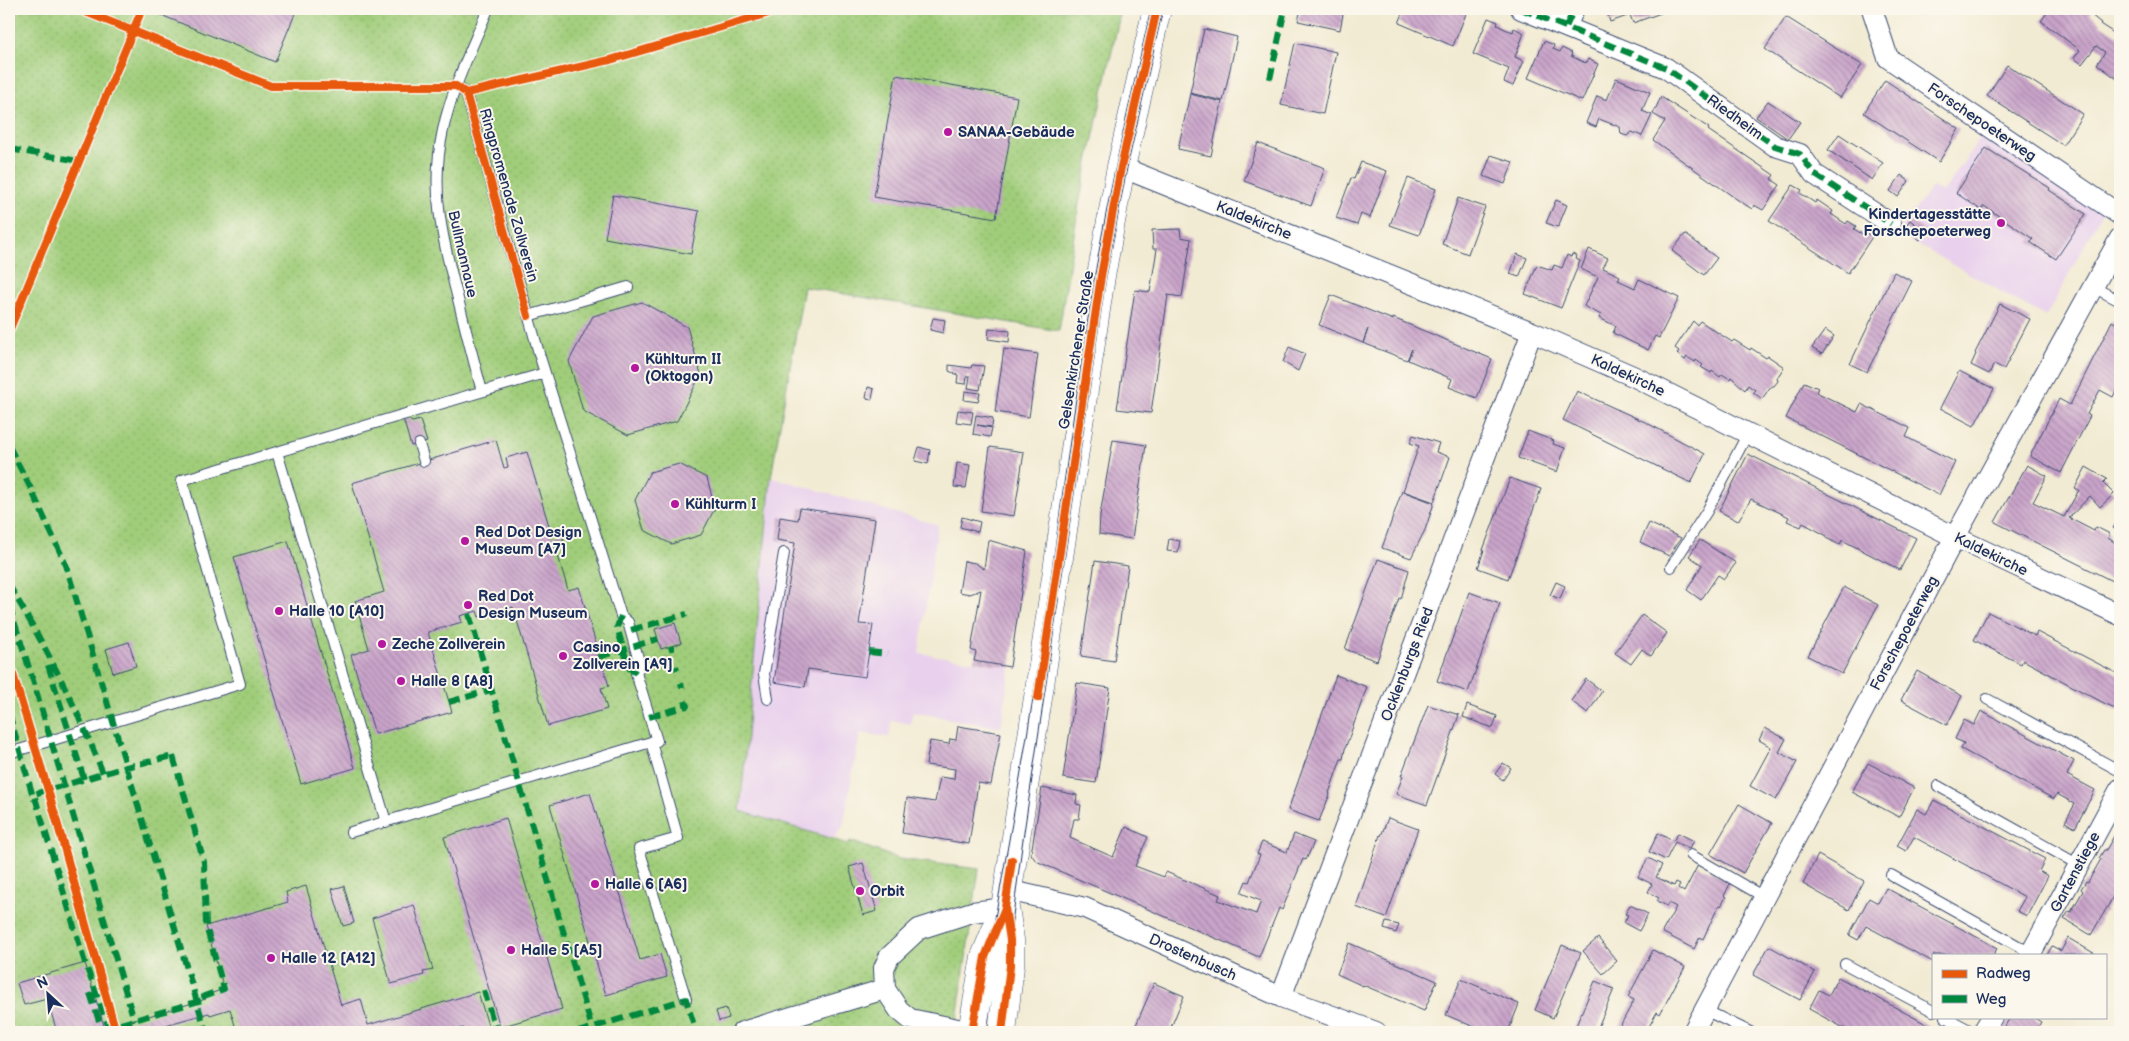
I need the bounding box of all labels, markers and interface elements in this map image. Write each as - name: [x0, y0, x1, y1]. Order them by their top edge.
- street label: Forschepoeterweg: [1924, 79, 2040, 166]
- street label: Riedheim: [1703, 91, 1766, 144]
- street label: Ringpromenade Zollverein: [475, 106, 542, 284]
- place label: SANAA-Gebäude: [958, 123, 1075, 142]
- marker: SANAA-Gebäude: [942, 126, 954, 138]
- street label: Kaldekirche: [1213, 197, 1294, 244]
- place label: Kindertagesstätte Forschepoeterweg: [1863, 205, 1991, 241]
- street label: Bullmannaue: [443, 209, 482, 300]
- marker: Kindertagesstätte Forschepoeterweg: [1995, 217, 2007, 229]
- street label: Gelsenkirchener Straße: [1055, 269, 1098, 431]
- place label: Kühlturm II (Oktogon): [645, 350, 721, 386]
- street label: Kaldekirche: [1588, 350, 1668, 401]
- marker: Kühlturm II (Oktogon): [629, 362, 641, 374]
- place label: Kühlturm I: [685, 495, 756, 514]
- marker: Kühlturm I: [669, 498, 681, 510]
- place label: Red Dot Design Museum [A7]: [475, 523, 582, 559]
- street label: Kaldekirche: [1951, 528, 2031, 581]
- marker: Red Dot Design Museum [A7]: [459, 535, 471, 547]
- street label: Forschepoeterweg: [1866, 573, 1943, 694]
- place label: Red Dot Design Museum: [478, 587, 588, 623]
- marker: Red Dot Design Museum: [462, 599, 474, 611]
- place label: Halle 10 [A10]: [289, 602, 384, 621]
- street label: Ocklenburgs Ried: [1377, 604, 1438, 724]
- marker: Halle 10 [A10]: [273, 605, 285, 617]
- place label: Zeche Zollverein: [392, 635, 505, 654]
- marker: Zeche Zollverein: [376, 638, 388, 650]
- place label: Casino Zollverein [A9]: [573, 638, 673, 674]
- marker: Casino Zollverein [A9]: [557, 650, 569, 662]
- place label: Halle 8 [A8]: [411, 672, 493, 691]
- marker: Halle 8 [A8]: [395, 675, 407, 687]
- street label: Gartenstiege: [2046, 828, 2105, 916]
- place label: Halle 6 [A6]: [605, 875, 687, 894]
- marker: Halle 6 [A6]: [589, 878, 601, 890]
- place label: Orbit: [870, 882, 904, 901]
- marker: Orbit: [854, 885, 866, 897]
- street label: Drostenbusch: [1146, 930, 1240, 985]
- place label: Halle 5 [A5]: [521, 941, 602, 960]
- marker: Halle 5 [A5]: [505, 944, 517, 956]
- place label: Halle 12 [A12]: [281, 949, 376, 968]
- marker: Halle 12 [A12]: [265, 952, 277, 964]
- legend: [1932, 954, 2106, 1018]
- text: Radweg: [1976, 964, 2031, 983]
- north arrow: [22, 968, 72, 1018]
- text: N: [34, 973, 51, 993]
- text: Weg: [1976, 990, 2006, 1009]

